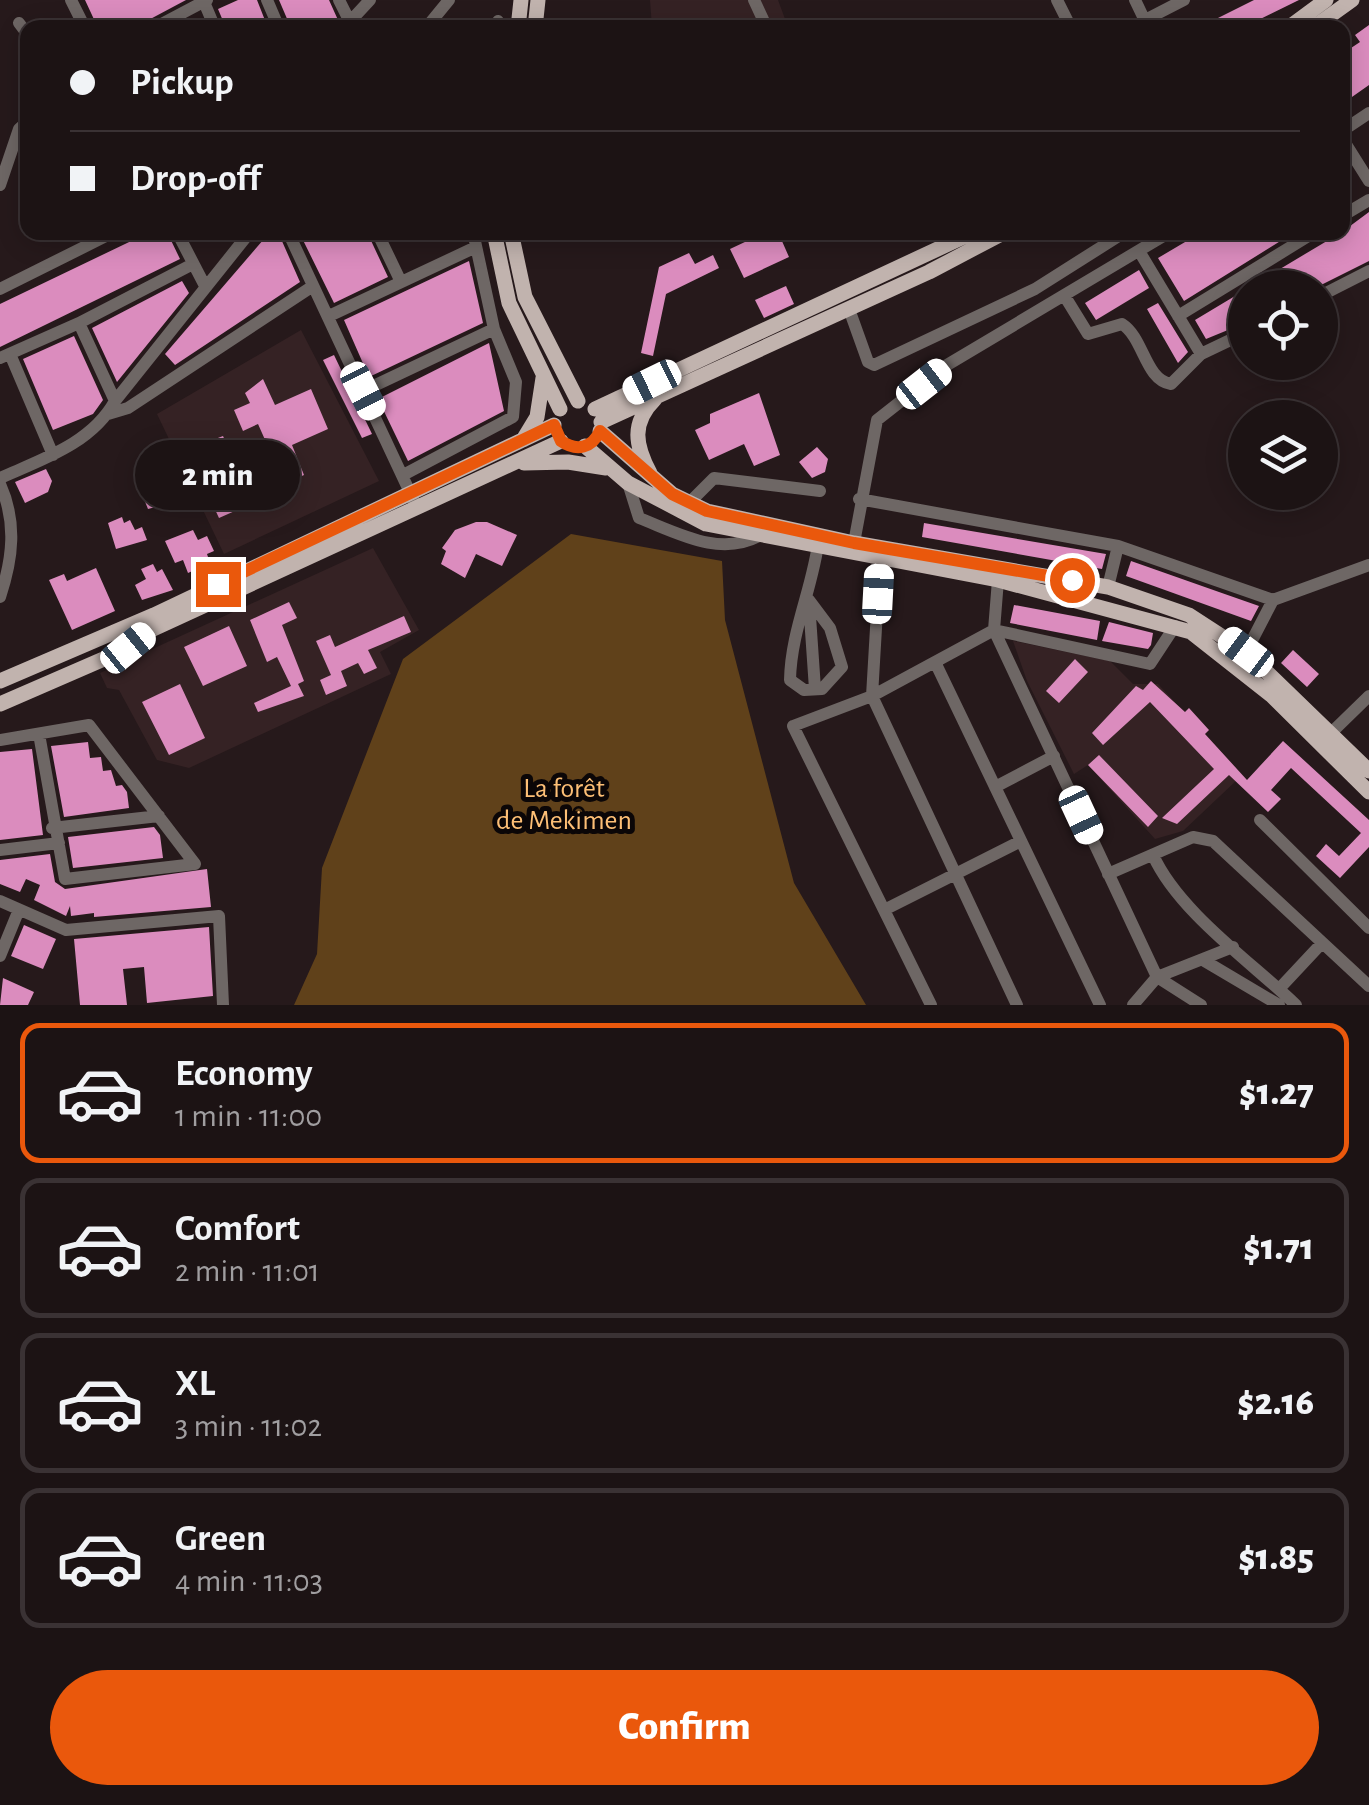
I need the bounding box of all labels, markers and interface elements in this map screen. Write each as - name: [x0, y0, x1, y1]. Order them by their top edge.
- text: Pickup: [130, 64, 234, 102]
- text: Drop-off: [130, 160, 261, 198]
- map controls: [1228, 270, 1338, 510]
- button: locate: [1228, 270, 1338, 380]
- car: [891, 354, 957, 414]
- car: [618, 355, 686, 409]
- car: [336, 357, 390, 425]
- button: layers: [1228, 400, 1338, 510]
- callout: 2 min: [136, 439, 300, 509]
- text: 2 min: [182, 459, 253, 491]
- route start: [1050, 558, 1095, 603]
- route end: [196, 562, 241, 607]
- car: [861, 563, 895, 625]
- car: [95, 617, 161, 679]
- car: [1213, 622, 1279, 682]
- park label: La forêt de Mekimen: [496, 775, 632, 835]
- car: [1055, 781, 1107, 849]
- icon: car: [55, 1048, 145, 1138]
- text: Economy: [175, 1055, 313, 1093]
- text: $1.27: [1239, 1074, 1314, 1112]
- text: 1 min · 11:00: [175, 1100, 322, 1132]
- icon: car: [55, 1203, 145, 1293]
- text: Comfort: [175, 1210, 300, 1248]
- text: $1.71: [1243, 1229, 1314, 1267]
- text: 2 min · 11:01: [175, 1255, 320, 1287]
- icon: car: [55, 1358, 145, 1448]
- text: XL: [175, 1365, 215, 1403]
- text: $2.16: [1237, 1384, 1314, 1422]
- text: 3 min · 11:02: [175, 1410, 322, 1442]
- icon: car: [55, 1513, 145, 1603]
- text: Green: [175, 1520, 266, 1558]
- text: $1.85: [1238, 1539, 1314, 1577]
- text: 4 min · 11:03: [175, 1565, 323, 1597]
- button: Confirm: [50, 1670, 1319, 1785]

